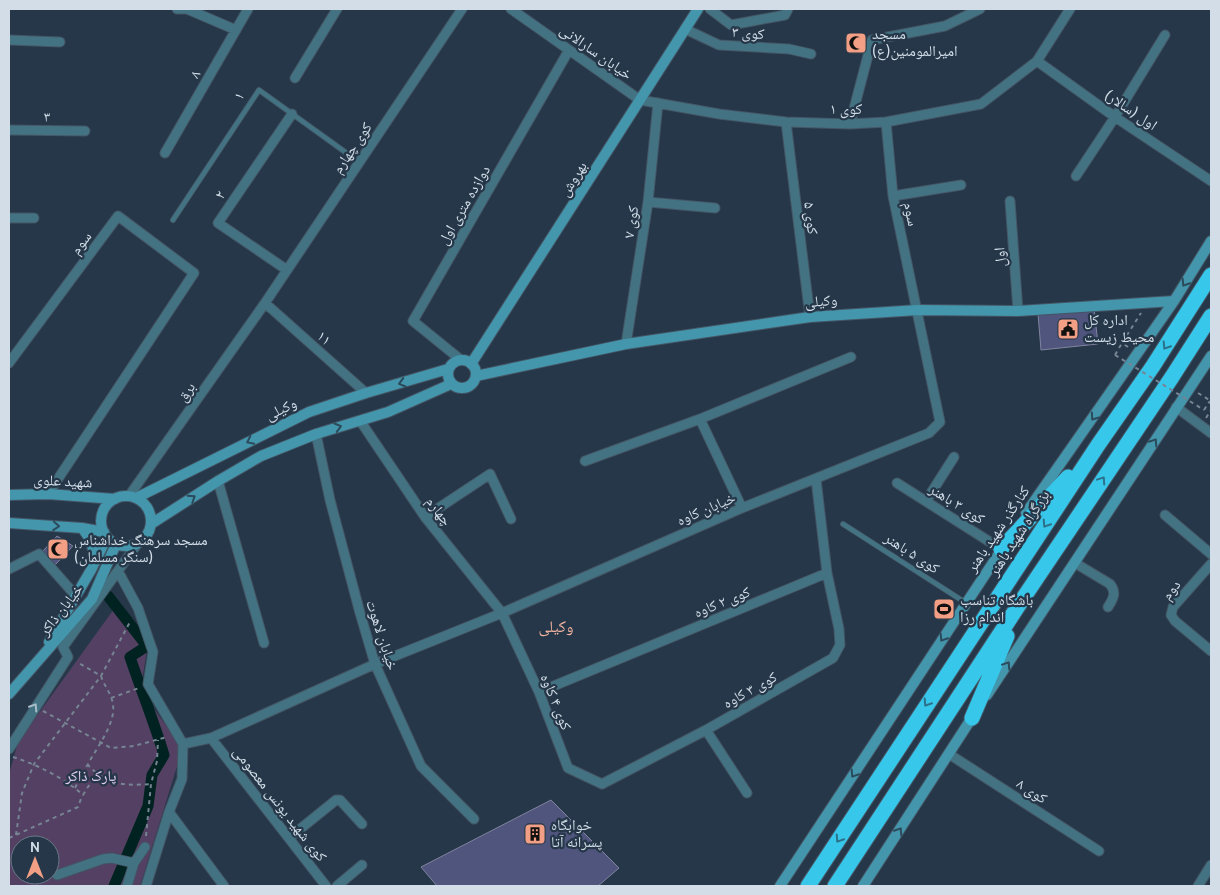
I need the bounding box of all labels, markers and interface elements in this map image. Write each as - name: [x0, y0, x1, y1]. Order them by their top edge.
- street label: خیابان سارالانی: [556, 21, 636, 85]
- street label: کوی ۳: [731, 23, 765, 44]
- place label: مسجد امیرالمومنین(ع): [872, 25, 958, 61]
- mosque icon: مسجد امیرالمومنین(ع): [844, 31, 868, 55]
- street label: ۸: [186, 66, 205, 81]
- street label: اول (سالار): [1101, 86, 1161, 135]
- street label: ۱: [230, 88, 248, 104]
- street label: کوی ۱: [830, 100, 862, 119]
- street label: ۳: [44, 108, 51, 126]
- street label: کوی چهارم: [328, 119, 377, 178]
- street label: بهروش: [555, 158, 592, 200]
- street label: دوازده متری اول: [434, 162, 495, 248]
- street label: ۲: [211, 187, 229, 203]
- street label: سوم: [899, 200, 922, 228]
- street label: کوی ۵: [799, 201, 822, 235]
- street label: کوی ۷: [620, 204, 643, 240]
- street label: سوم: [67, 228, 96, 259]
- street label: اول: [990, 247, 1011, 267]
- one-way arrow: [1182, 277, 1192, 286]
- street label: وکیلی: [804, 291, 838, 312]
- place label: اداره کل محیط زیست: [1084, 311, 1155, 346]
- public building icon: اداره کل محیط زیست: [1056, 317, 1080, 341]
- street label: ۱۱: [313, 327, 335, 349]
- one-way arrow: [1163, 340, 1172, 349]
- one-way arrow: [398, 377, 406, 387]
- street label: برق: [173, 379, 200, 406]
- street label: وکیلی: [262, 394, 300, 425]
- one-way arrow: [1091, 411, 1100, 420]
- one-way arrow: [333, 423, 341, 433]
- one-way arrow: [247, 435, 256, 445]
- one-way arrow: [1148, 438, 1157, 448]
- street label: شهید علوی: [33, 470, 93, 493]
- one-way arrow: [1096, 476, 1106, 485]
- street label: کوی ۳ باهنر: [925, 479, 988, 529]
- street label: کنارگذر شهید باهنر: [962, 482, 1033, 576]
- street label: بزرگراه شهید باهنر: [984, 487, 1053, 580]
- street label: خیابان کاوه: [674, 488, 739, 530]
- street label: چهارم: [421, 493, 456, 530]
- one-way arrow: [187, 494, 196, 504]
- one-way arrow: [1042, 519, 1052, 528]
- one-way arrow: [53, 520, 61, 531]
- street label: کوی ۵ باهنر: [880, 528, 943, 578]
- place label: مسجد سرهنگ خداشناس (سنگر مسلمان): [74, 531, 208, 567]
- mosque icon: مسجد سرهنگ خداشناس (سنگر مسلمان): [46, 537, 70, 561]
- street label: دوم: [1158, 576, 1185, 604]
- street label: خیابان ذاکر: [35, 580, 88, 641]
- street label: کوی ۲ کاوه: [691, 583, 753, 622]
- place label: باشگاه تناسب اندام رزا: [960, 591, 1033, 627]
- sports icon: باشگاه تناسب اندام رزا: [932, 597, 956, 621]
- street label: خیابان لاهوت: [361, 598, 402, 673]
- district label: وکیلی: [539, 617, 573, 637]
- one-way arrow: [940, 633, 950, 642]
- one-way arrow: [1001, 662, 1010, 671]
- street label: کوی ۳ کاوه: [720, 668, 781, 713]
- street label: کوی ۴ کاوه: [536, 671, 575, 733]
- one-way arrow: [924, 698, 934, 707]
- one-way arrow: [28, 704, 38, 713]
- street label: کوی شهید یونس معصومی: [229, 743, 331, 866]
- park label: پارک ذاکر: [64, 767, 117, 785]
- one-way arrow: [851, 769, 861, 778]
- street label: کوی ۸: [1013, 775, 1051, 808]
- place label: خوابگاه پسرانه آتا: [551, 816, 603, 851]
- building icon: خوابگاه پسرانه آتا: [523, 822, 547, 846]
- one-way arrow: [893, 827, 902, 836]
- one-way arrow: [835, 834, 845, 843]
- north arrow: [10, 835, 60, 885]
- text: N: [30, 838, 40, 856]

